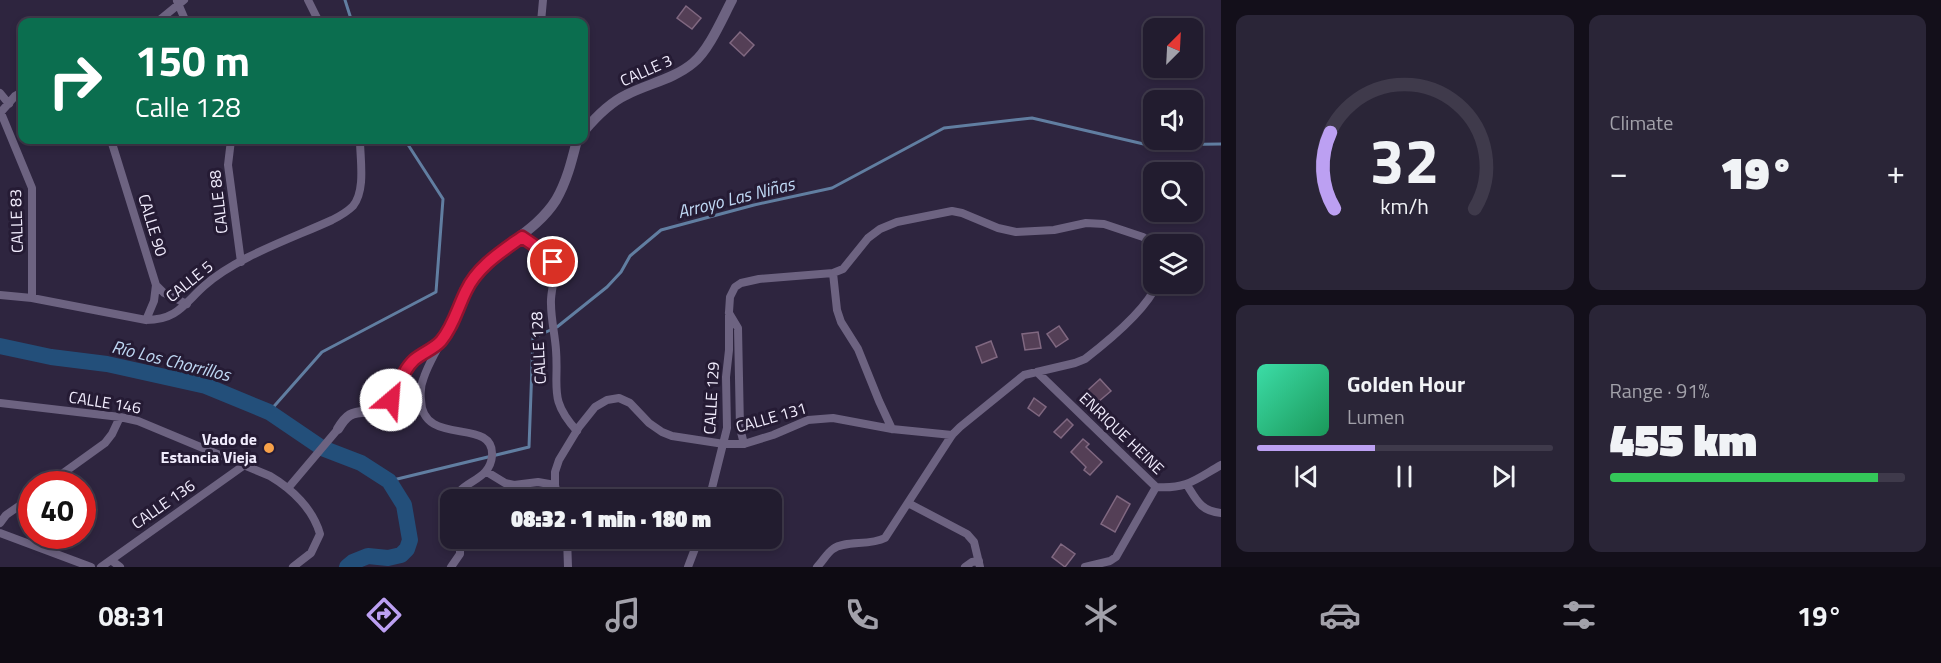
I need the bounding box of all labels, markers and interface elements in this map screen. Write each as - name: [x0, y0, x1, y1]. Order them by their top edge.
- north arrow: [1143, 18, 1203, 78]
- map controls: [1143, 18, 1203, 294]
- text: 150 m: [135, 28, 250, 92]
- icon: right: [36, 42, 114, 120]
- street label: CALLE 3: [616, 48, 676, 92]
- text: Calle 128: [135, 86, 241, 127]
- button: sound: [1143, 90, 1203, 150]
- text: Climate: [1610, 107, 1673, 138]
- text: 32: [1370, 112, 1440, 207]
- text: 19°: [1720, 138, 1794, 206]
- text: −: [1610, 147, 1628, 197]
- text: +: [1887, 147, 1905, 197]
- button: search: [1143, 162, 1203, 222]
- street label: CALLE 88: [202, 169, 234, 235]
- water label: Arroyo Las Niñas: [675, 170, 798, 225]
- street label: CALLE 83: [3, 189, 29, 253]
- street label: CALLE 90: [132, 191, 174, 259]
- text: km/h: [1380, 191, 1429, 223]
- button: layers: [1143, 234, 1203, 294]
- pin: [527, 236, 578, 287]
- icon: arrive: [536, 245, 569, 278]
- street label: CALLE 5: [160, 254, 218, 308]
- street label: CALLE 128: [524, 311, 552, 385]
- water label: Río Los Chorrillos: [109, 333, 234, 389]
- street label: CALLE 129: [697, 361, 725, 435]
- text: Golden Hour: [1347, 367, 1465, 401]
- position arrow: [359, 368, 423, 432]
- text: Range · 91%: [1610, 375, 1710, 406]
- street label: CALLE 146: [67, 384, 143, 420]
- street label: ENRIQUE HEINE: [1074, 386, 1170, 480]
- street label: CALLE 131: [733, 395, 809, 439]
- text: Lumen: [1347, 401, 1405, 432]
- text: 455 km: [1610, 405, 1757, 473]
- place label: Vado de Estancia Vieja: [161, 427, 257, 469]
- marker: Vado de Estancia Vieja: [262, 441, 276, 455]
- icon: previous: [1290, 460, 1323, 493]
- icon: pause: [1388, 460, 1421, 493]
- icon: next: [1487, 460, 1520, 493]
- speed limit sign: 40: [18, 471, 96, 549]
- street label: CALLE 136: [126, 473, 200, 535]
- text: 08:32 · 1 min · 180 m: [511, 502, 711, 536]
- icon: directions: [363, 594, 405, 636]
- icon: music: [602, 594, 644, 636]
- icon: phone: [841, 594, 883, 636]
- icon: climate: [1080, 594, 1122, 636]
- icon: car: [1319, 594, 1361, 636]
- icon: filters: [1558, 594, 1600, 636]
- text: 08:31: [99, 595, 166, 636]
- text: 19°: [1797, 595, 1842, 636]

